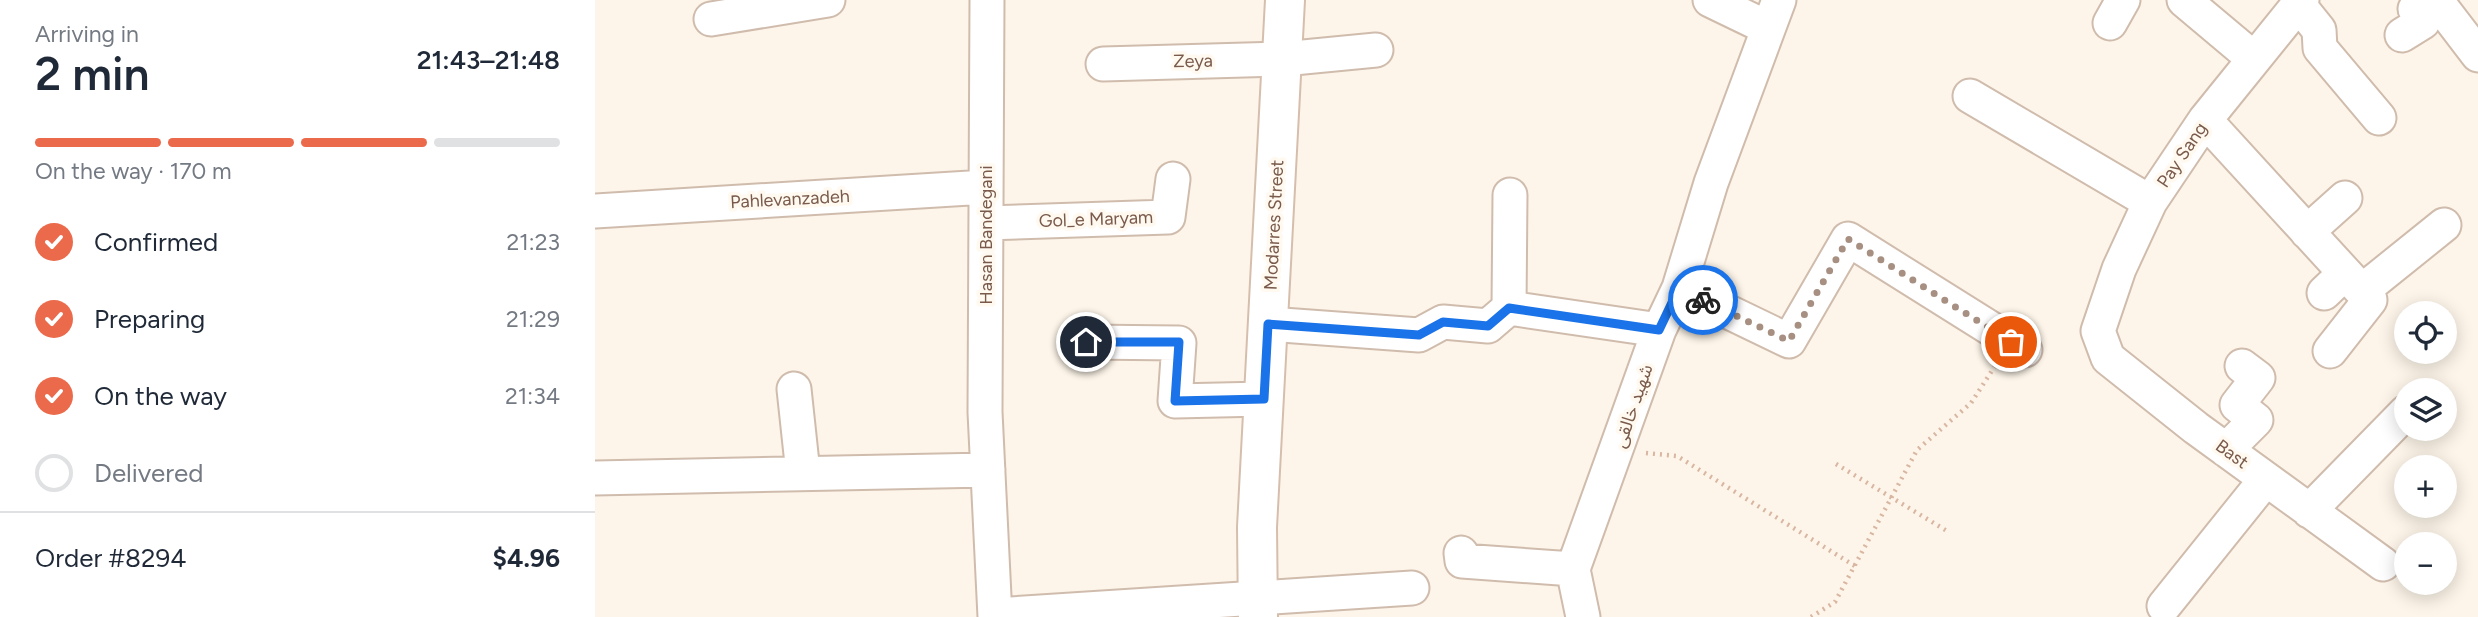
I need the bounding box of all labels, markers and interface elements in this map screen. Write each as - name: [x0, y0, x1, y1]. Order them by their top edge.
- text: Arriving in: [35, 20, 139, 48]
- text: 21:43–21:48: [417, 44, 560, 76]
- text: 2 min: [35, 46, 150, 102]
- street label: Zeya: [1173, 50, 1213, 72]
- street label: Pay Sang: [2152, 118, 2212, 192]
- text: On the way · 170 m: [35, 157, 232, 185]
- street label: Modarres Street: [1260, 159, 1288, 291]
- street label: Hasan Bandegani: [975, 165, 997, 305]
- street label: Pahlevanzadeh: [730, 185, 850, 213]
- street label: Gol_e Maryam: [1038, 206, 1154, 232]
- icon: check: [35, 223, 73, 261]
- text: Confirmed: [94, 226, 218, 258]
- text: 21:23: [506, 228, 560, 256]
- courier: [1668, 265, 1738, 335]
- icon: bike: [1684, 281, 1722, 319]
- icon: check: [35, 300, 73, 338]
- map controls: [2394, 301, 2457, 595]
- button: locate: [2394, 301, 2457, 364]
- text: Preparing: [94, 303, 205, 335]
- text: 21:29: [506, 305, 560, 333]
- pin: [1056, 312, 1116, 372]
- pin: [1981, 312, 2041, 372]
- icon: home: [1067, 323, 1105, 361]
- icon: bag: [1992, 323, 2030, 361]
- street label: شهید خالقی: [1608, 361, 1658, 451]
- icon: check: [35, 377, 73, 415]
- button: layers: [2394, 378, 2457, 441]
- text: On the way: [94, 380, 227, 412]
- text: 21:34: [505, 382, 560, 410]
- street label: Bast: [2211, 435, 2253, 473]
- button: +: [2394, 455, 2457, 518]
- text: Delivered: [94, 457, 203, 489]
- button: −: [2394, 532, 2457, 595]
- text: Order #8294: [35, 542, 186, 574]
- text: $4.96: [493, 542, 560, 574]

